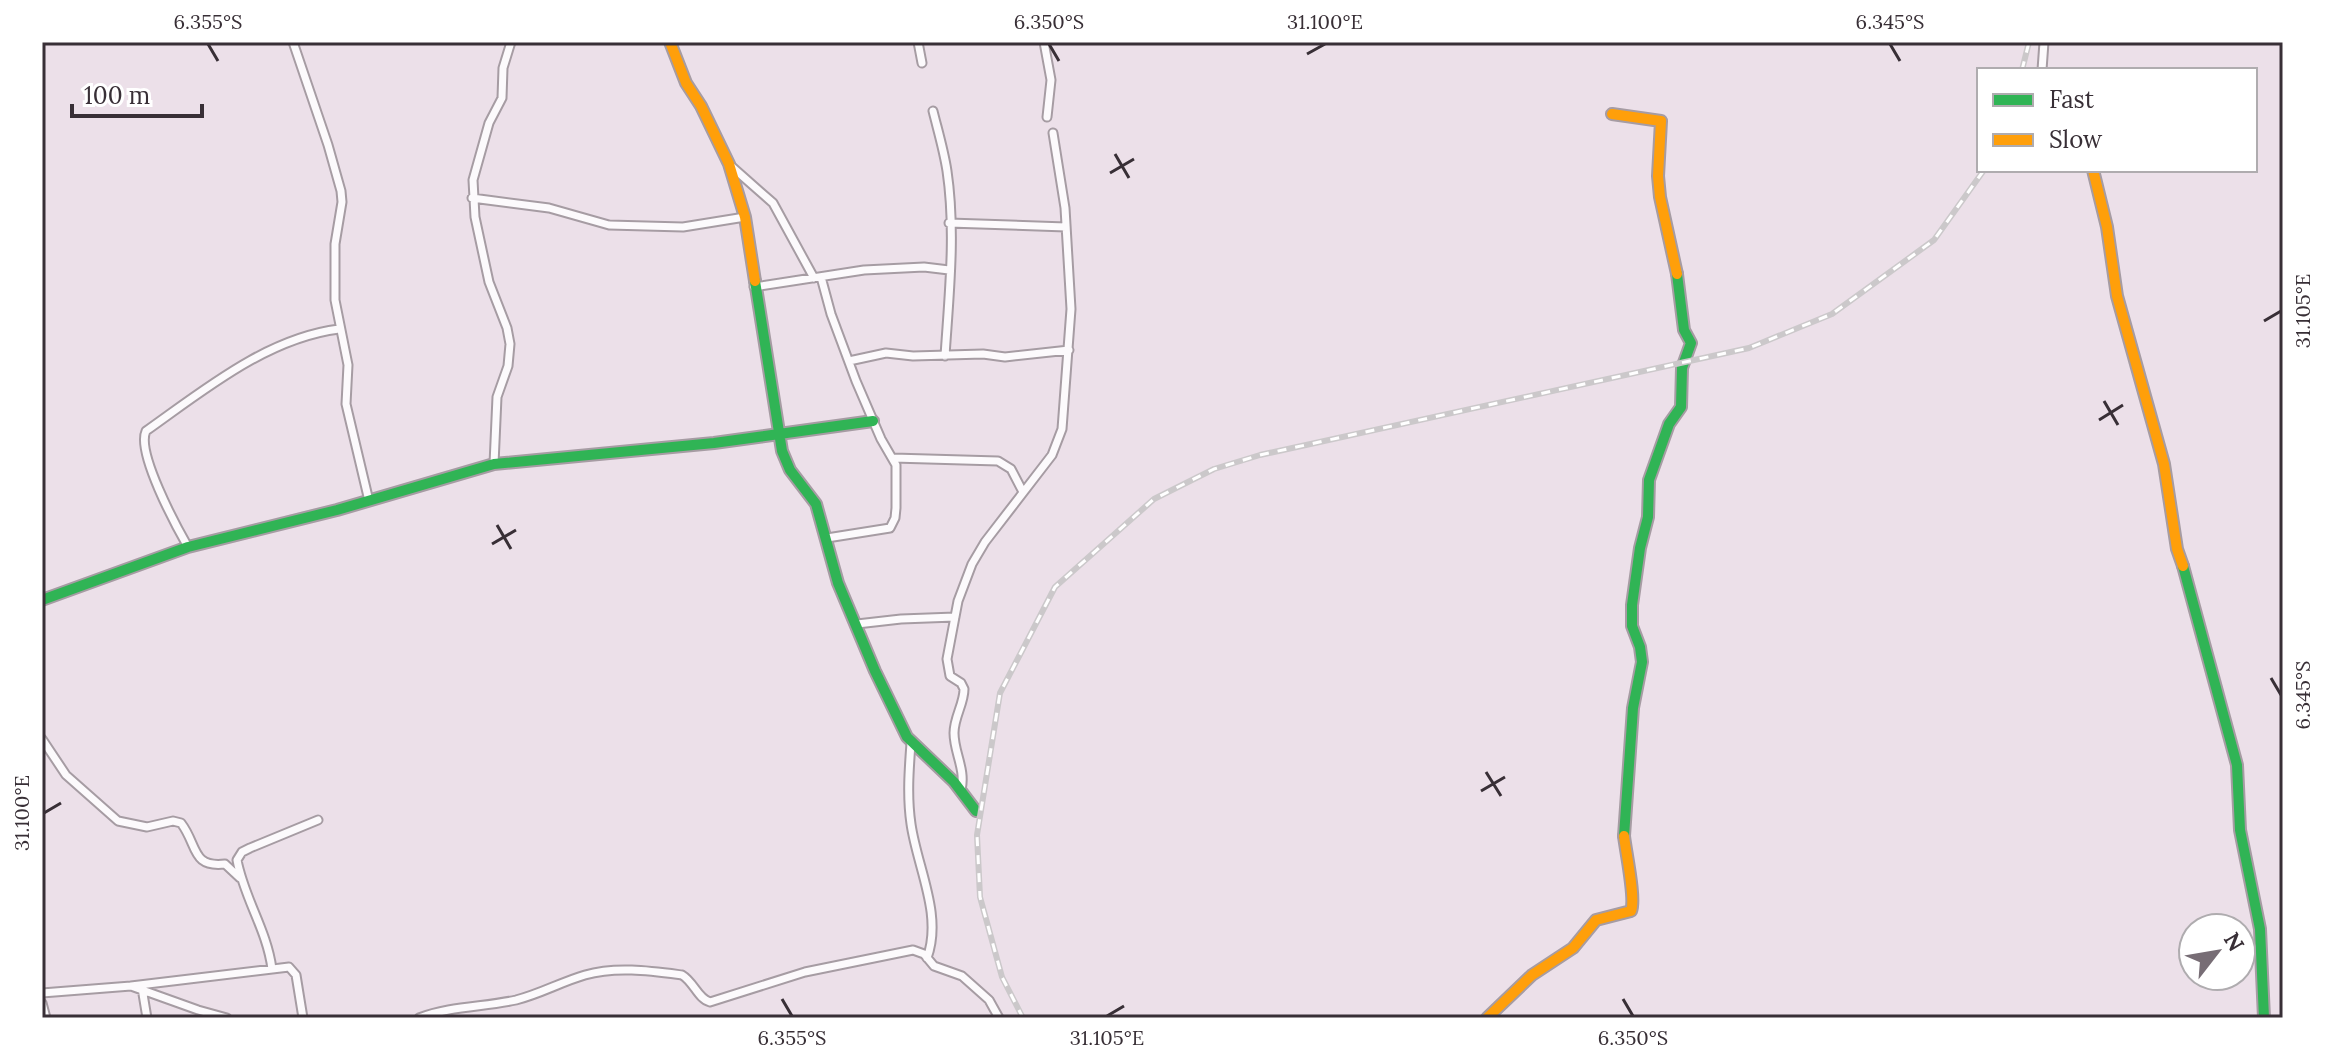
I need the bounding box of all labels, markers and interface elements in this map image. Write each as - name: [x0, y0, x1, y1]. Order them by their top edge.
- text: 6.355°S: [174, 9, 242, 34]
- text: 6.350°S: [1014, 9, 1084, 34]
- text: 31.100°E: [1287, 9, 1363, 34]
- text: 6.345°S: [1856, 9, 1924, 34]
- scale bar: [72, 68, 202, 118]
- legend: [1977, 68, 2257, 172]
- text: 100 m: [84, 80, 150, 111]
- text: Fast: [2049, 84, 2095, 115]
- text: Slow: [2049, 124, 2103, 155]
- text: 31.105°E: [2290, 274, 2315, 348]
- text: 6.345°S: [2290, 661, 2315, 729]
- text: 31.100°E: [9, 775, 34, 851]
- north arrow: [2177, 912, 2257, 992]
- text: N: [2218, 927, 2251, 956]
- text: 6.355°S: [758, 1025, 826, 1050]
- text: 31.105°E: [1070, 1025, 1144, 1050]
- text: 6.350°S: [1598, 1025, 1668, 1050]

